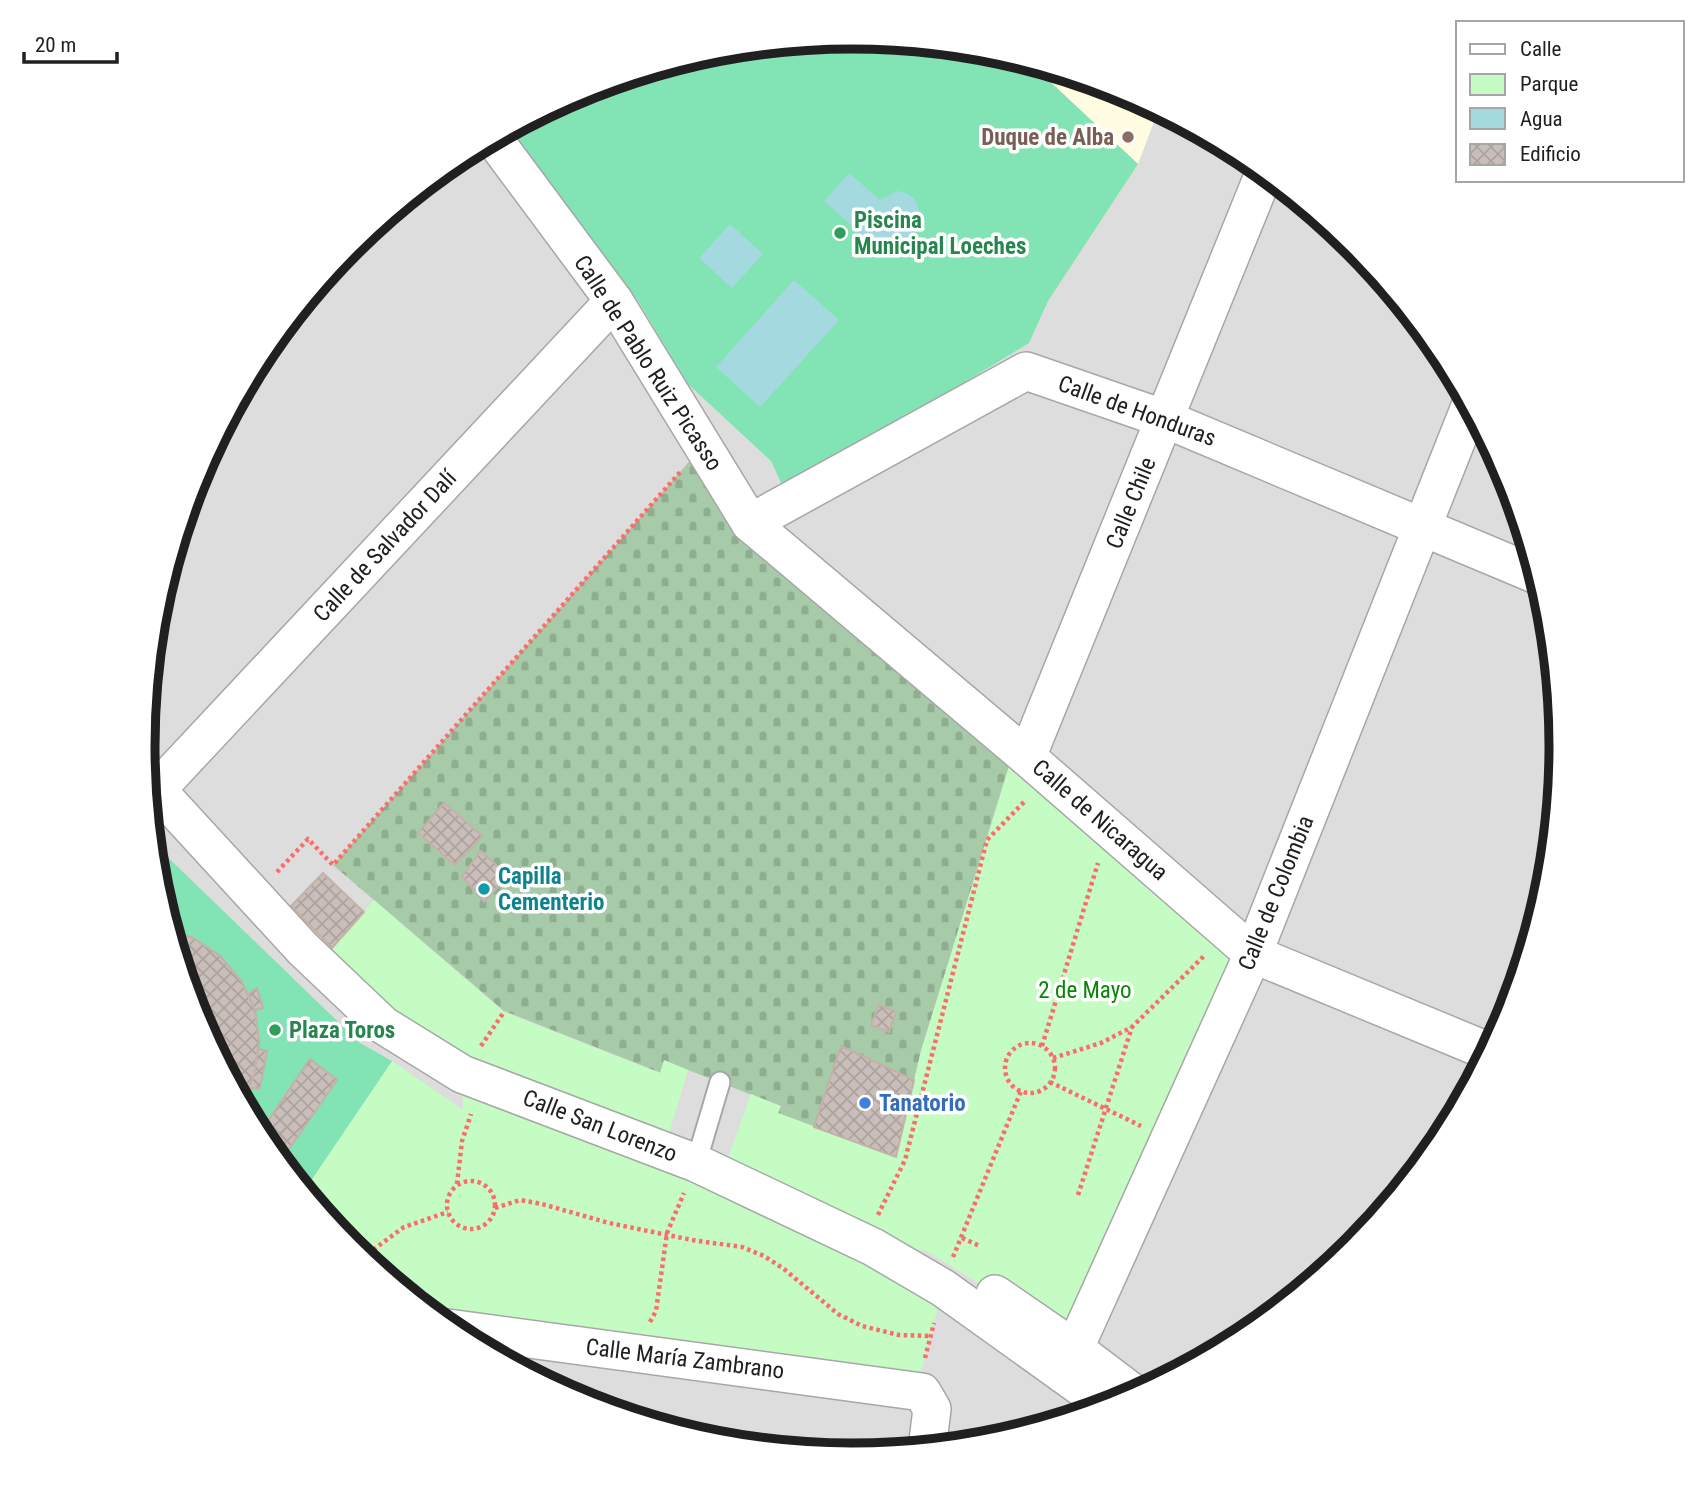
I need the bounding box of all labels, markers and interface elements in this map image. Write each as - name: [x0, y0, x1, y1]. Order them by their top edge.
- scale bar: [24, 21, 117, 65]
- legend: [1456, 21, 1684, 182]
- text: 20 m: [35, 33, 76, 57]
- text: Calle: [1520, 37, 1562, 61]
- text: Parque: [1520, 72, 1578, 96]
- text: Agua: [1520, 107, 1563, 131]
- place label: Duque de Alba: [981, 124, 1114, 151]
- marker: Duque de Alba: [1120, 129, 1136, 145]
- text: Edificio: [1520, 142, 1581, 166]
- place label: Piscina Municipal Loeches: [854, 207, 1026, 260]
- marker: Piscina Municipal Loeches: [832, 225, 848, 241]
- street label: Calle de Pablo Ruiz Picasso: [568, 250, 728, 476]
- street label: Calle de Honduras: [1055, 370, 1219, 452]
- street label: Calle Chile: [1100, 453, 1162, 553]
- street label: Calle de Salvador Dalí: [308, 464, 463, 627]
- street label: Calle de Nicaragua: [1027, 754, 1173, 886]
- street label: Calle de Colombia: [1233, 812, 1319, 974]
- place label: Capilla Cementerio: [498, 863, 604, 916]
- marker: Capilla Cementerio: [476, 881, 492, 897]
- park label: 2 de Mayo: [1038, 977, 1132, 1004]
- place label: Plaza Toros: [289, 1017, 395, 1044]
- marker: Plaza Toros: [267, 1022, 283, 1038]
- street label: Calle San Lorenzo: [519, 1084, 681, 1168]
- place label: Tanatorio: [879, 1090, 966, 1117]
- marker: Tanatorio: [857, 1095, 873, 1111]
- street label: Calle María Zambrano: [584, 1333, 786, 1385]

